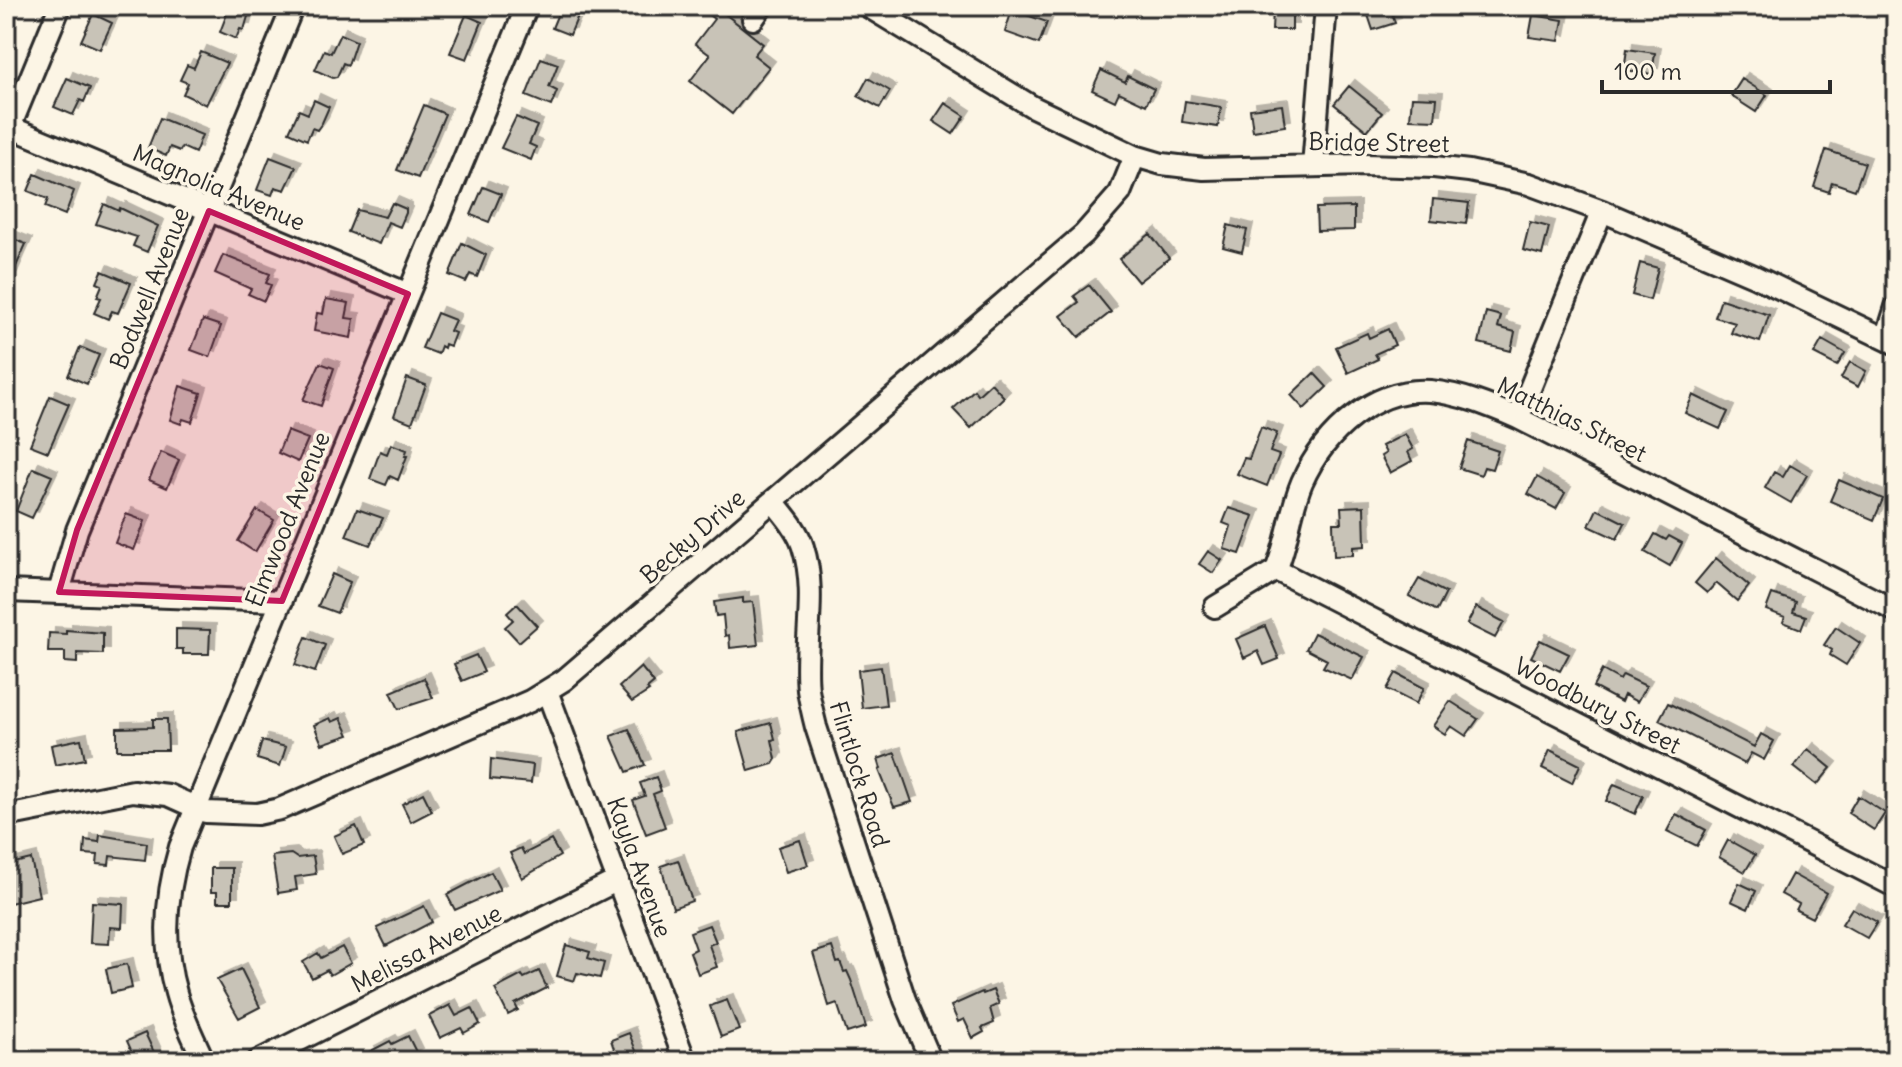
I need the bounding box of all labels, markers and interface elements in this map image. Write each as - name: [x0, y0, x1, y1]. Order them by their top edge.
- scale bar: [1602, 44, 1830, 94]
- text: 100 m: [1614, 56, 1682, 86]
- street label: Bridge Street: [1308, 126, 1450, 158]
- street label: Magnolia Avenue: [128, 137, 310, 237]
- street label: Bodwell Avenue: [103, 203, 195, 373]
- street label: Matthias Street: [1492, 370, 1652, 468]
- street label: Elmwood Avenue: [238, 427, 336, 611]
- street label: Becky Drive: [633, 482, 751, 590]
- street label: Woodbury Street: [1510, 650, 1686, 760]
- street label: Flintlock Road: [824, 697, 896, 851]
- street label: Kayla Avenue: [601, 793, 679, 941]
- street label: Melissa Avenue: [346, 897, 506, 999]

